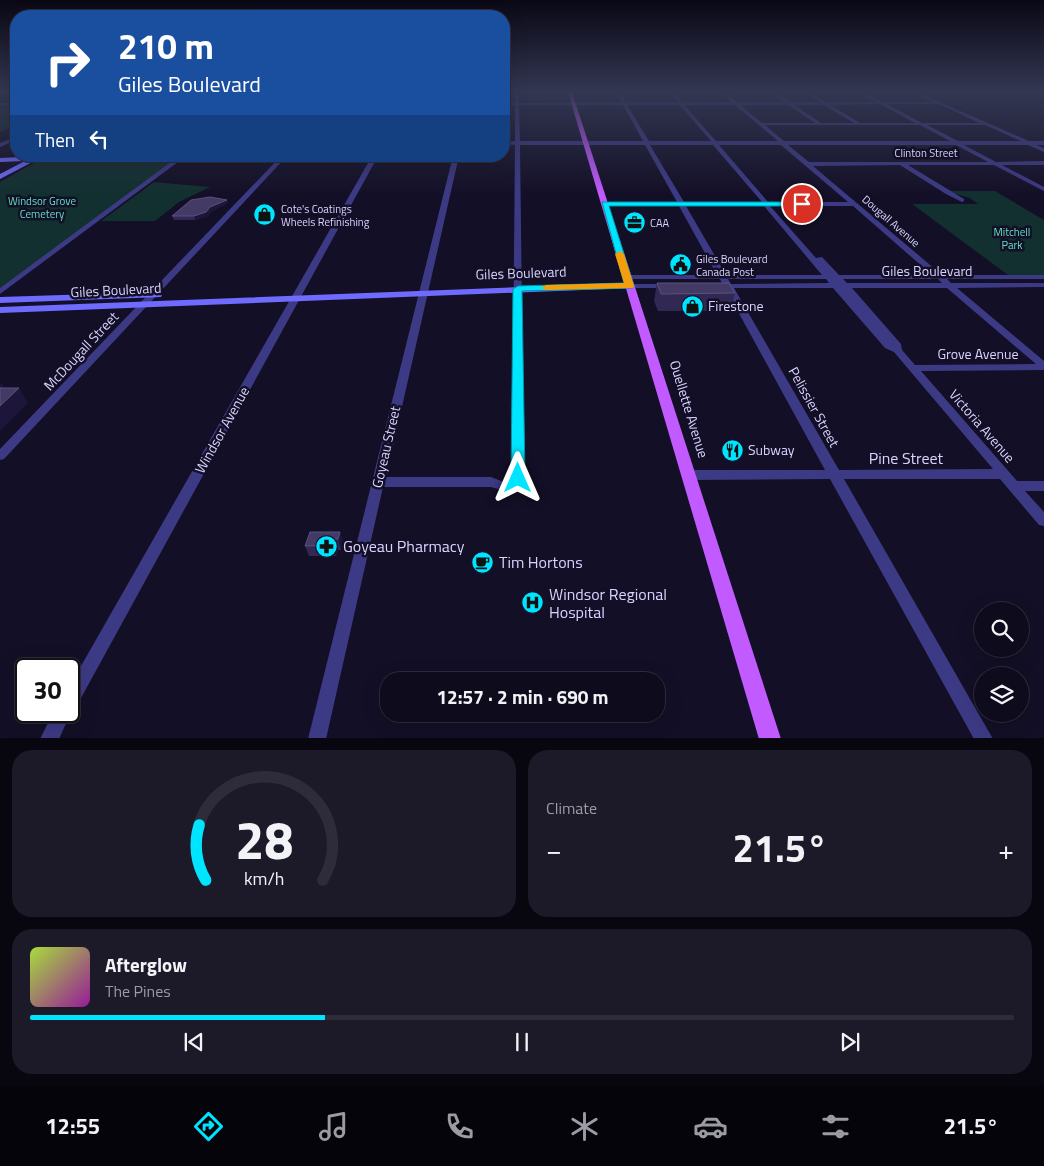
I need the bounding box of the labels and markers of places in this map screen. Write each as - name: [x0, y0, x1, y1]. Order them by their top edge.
- pin: [781, 183, 823, 225]
- place label: Cote's Coatings Wheels Refinishing: [281, 201, 370, 230]
- shop icon: Cote's Coatings Wheels Refinishing: [253, 203, 277, 227]
- office icon: CAA: [622, 211, 646, 235]
- place label: CAA: [650, 215, 670, 231]
- place label: Giles Boulevard Canada Post: [696, 251, 768, 280]
- public building icon: Giles Boulevard Canada Post: [668, 253, 692, 277]
- shop icon: Firestone: [680, 294, 704, 318]
- place label: Firestone: [708, 295, 764, 316]
- restaurant icon: Subway: [720, 438, 744, 462]
- place label: Subway: [748, 439, 795, 460]
- pharmacy icon: Goyeau Pharmacy: [315, 534, 339, 558]
- place label: Goyeau Pharmacy: [343, 534, 465, 558]
- cafe icon: Tim Hortons: [471, 550, 495, 574]
- place label: Tim Hortons: [499, 550, 583, 574]
- place label: Windsor Regional Hospital: [549, 582, 667, 624]
- hospital icon: Windsor Regional Hospital: [521, 591, 545, 615]

